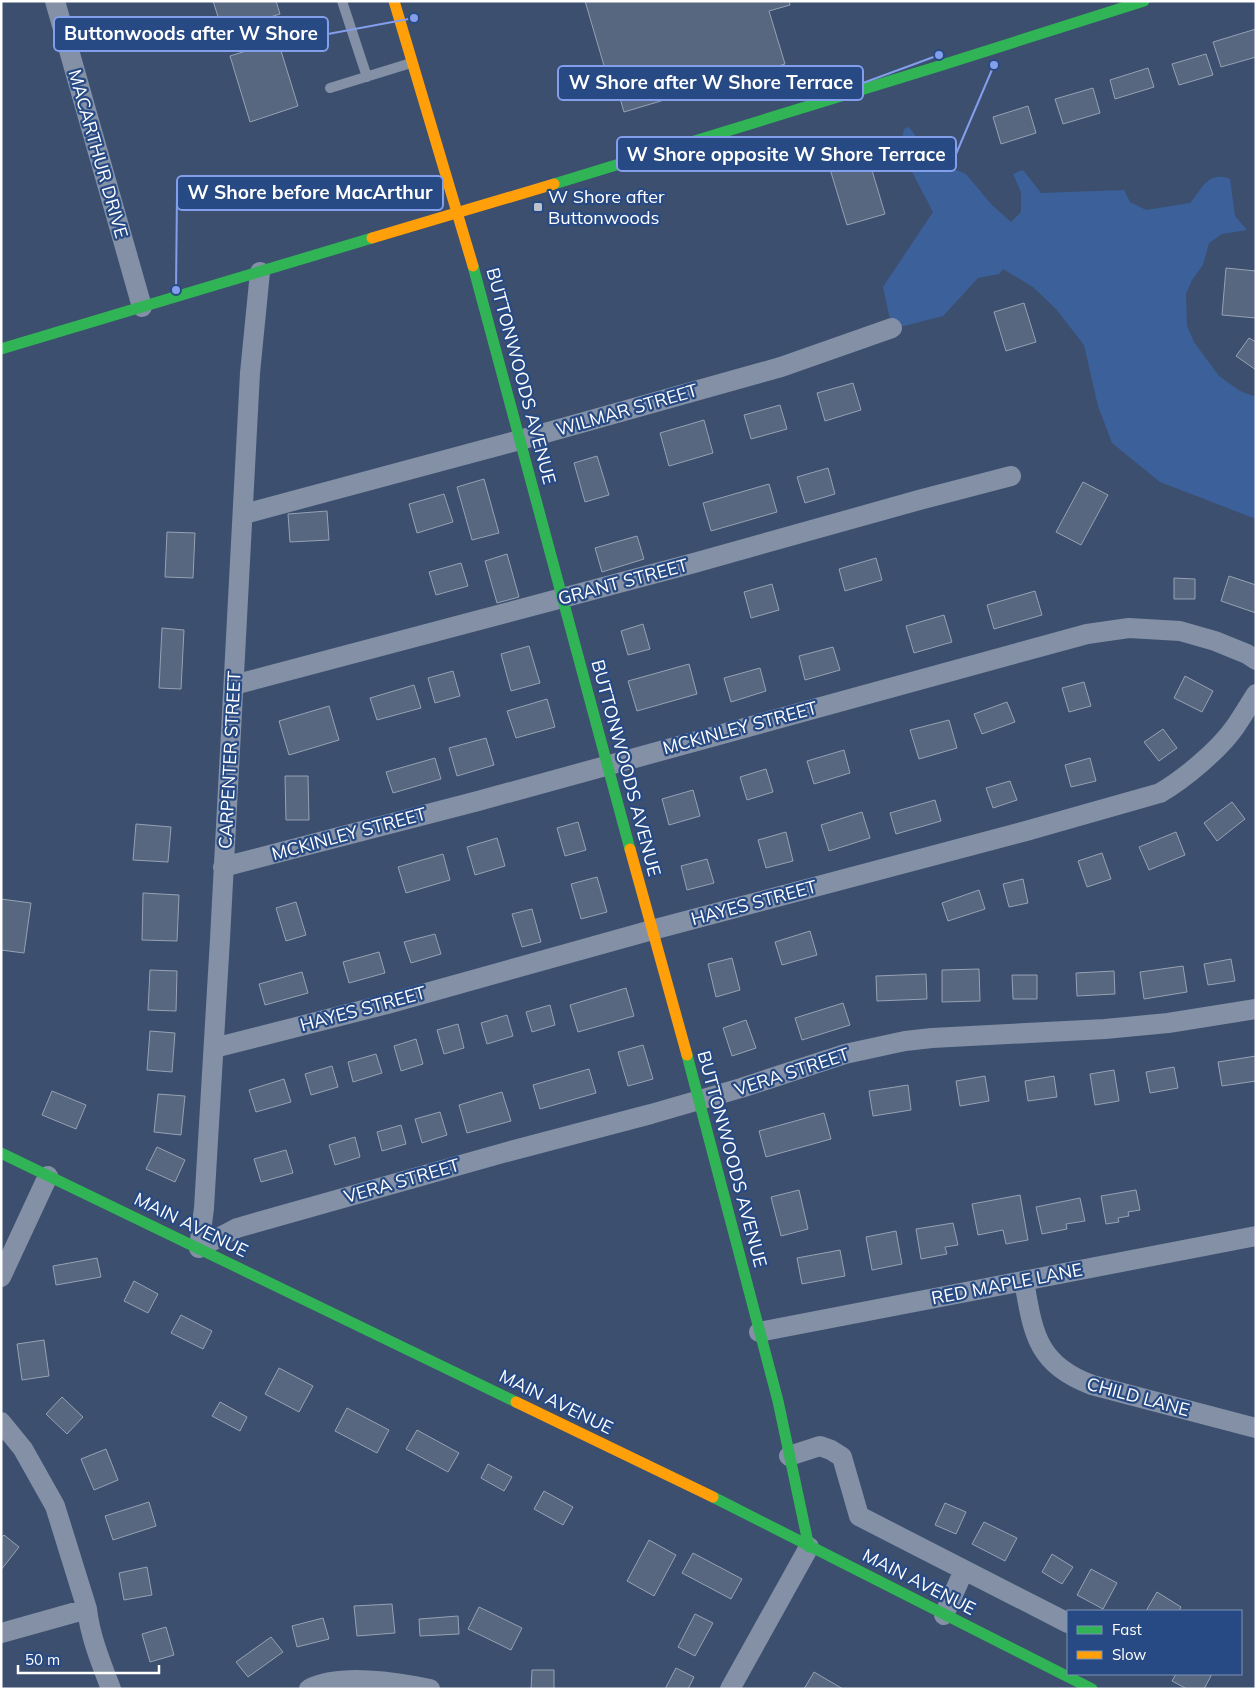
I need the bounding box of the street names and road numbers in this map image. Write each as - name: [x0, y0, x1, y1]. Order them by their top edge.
- street label: MACARTHUR DRIVE: [63, 67, 134, 241]
- street label: BUTTONWOODS AVENUE: [481, 265, 561, 487]
- street label: WILMAR STREET: [553, 378, 701, 441]
- street label: GRANT STREET: [555, 553, 691, 610]
- street label: BUTTONWOODS AVENUE: [586, 657, 666, 879]
- street label: CARPENTER STREET: [213, 670, 246, 850]
- street label: MCKINLEY STREET: [660, 696, 820, 759]
- street label: MCKINLEY STREET: [269, 802, 429, 865]
- street label: HAYES STREET: [688, 875, 819, 930]
- street label: HAYES STREET: [297, 981, 428, 1036]
- street label: VERA STREET: [732, 1042, 852, 1101]
- street label: BUTTONWOODS AVENUE: [692, 1048, 772, 1270]
- street label: VERA STREET: [341, 1153, 463, 1208]
- street label: MAIN AVENUE: [130, 1187, 252, 1262]
- street label: RED MAPLE LANE: [929, 1258, 1084, 1309]
- street label: MAIN AVENUE: [495, 1364, 617, 1439]
- street label: CHILD LANE: [1084, 1372, 1192, 1421]
- street label: MAIN AVENUE: [859, 1543, 980, 1620]

